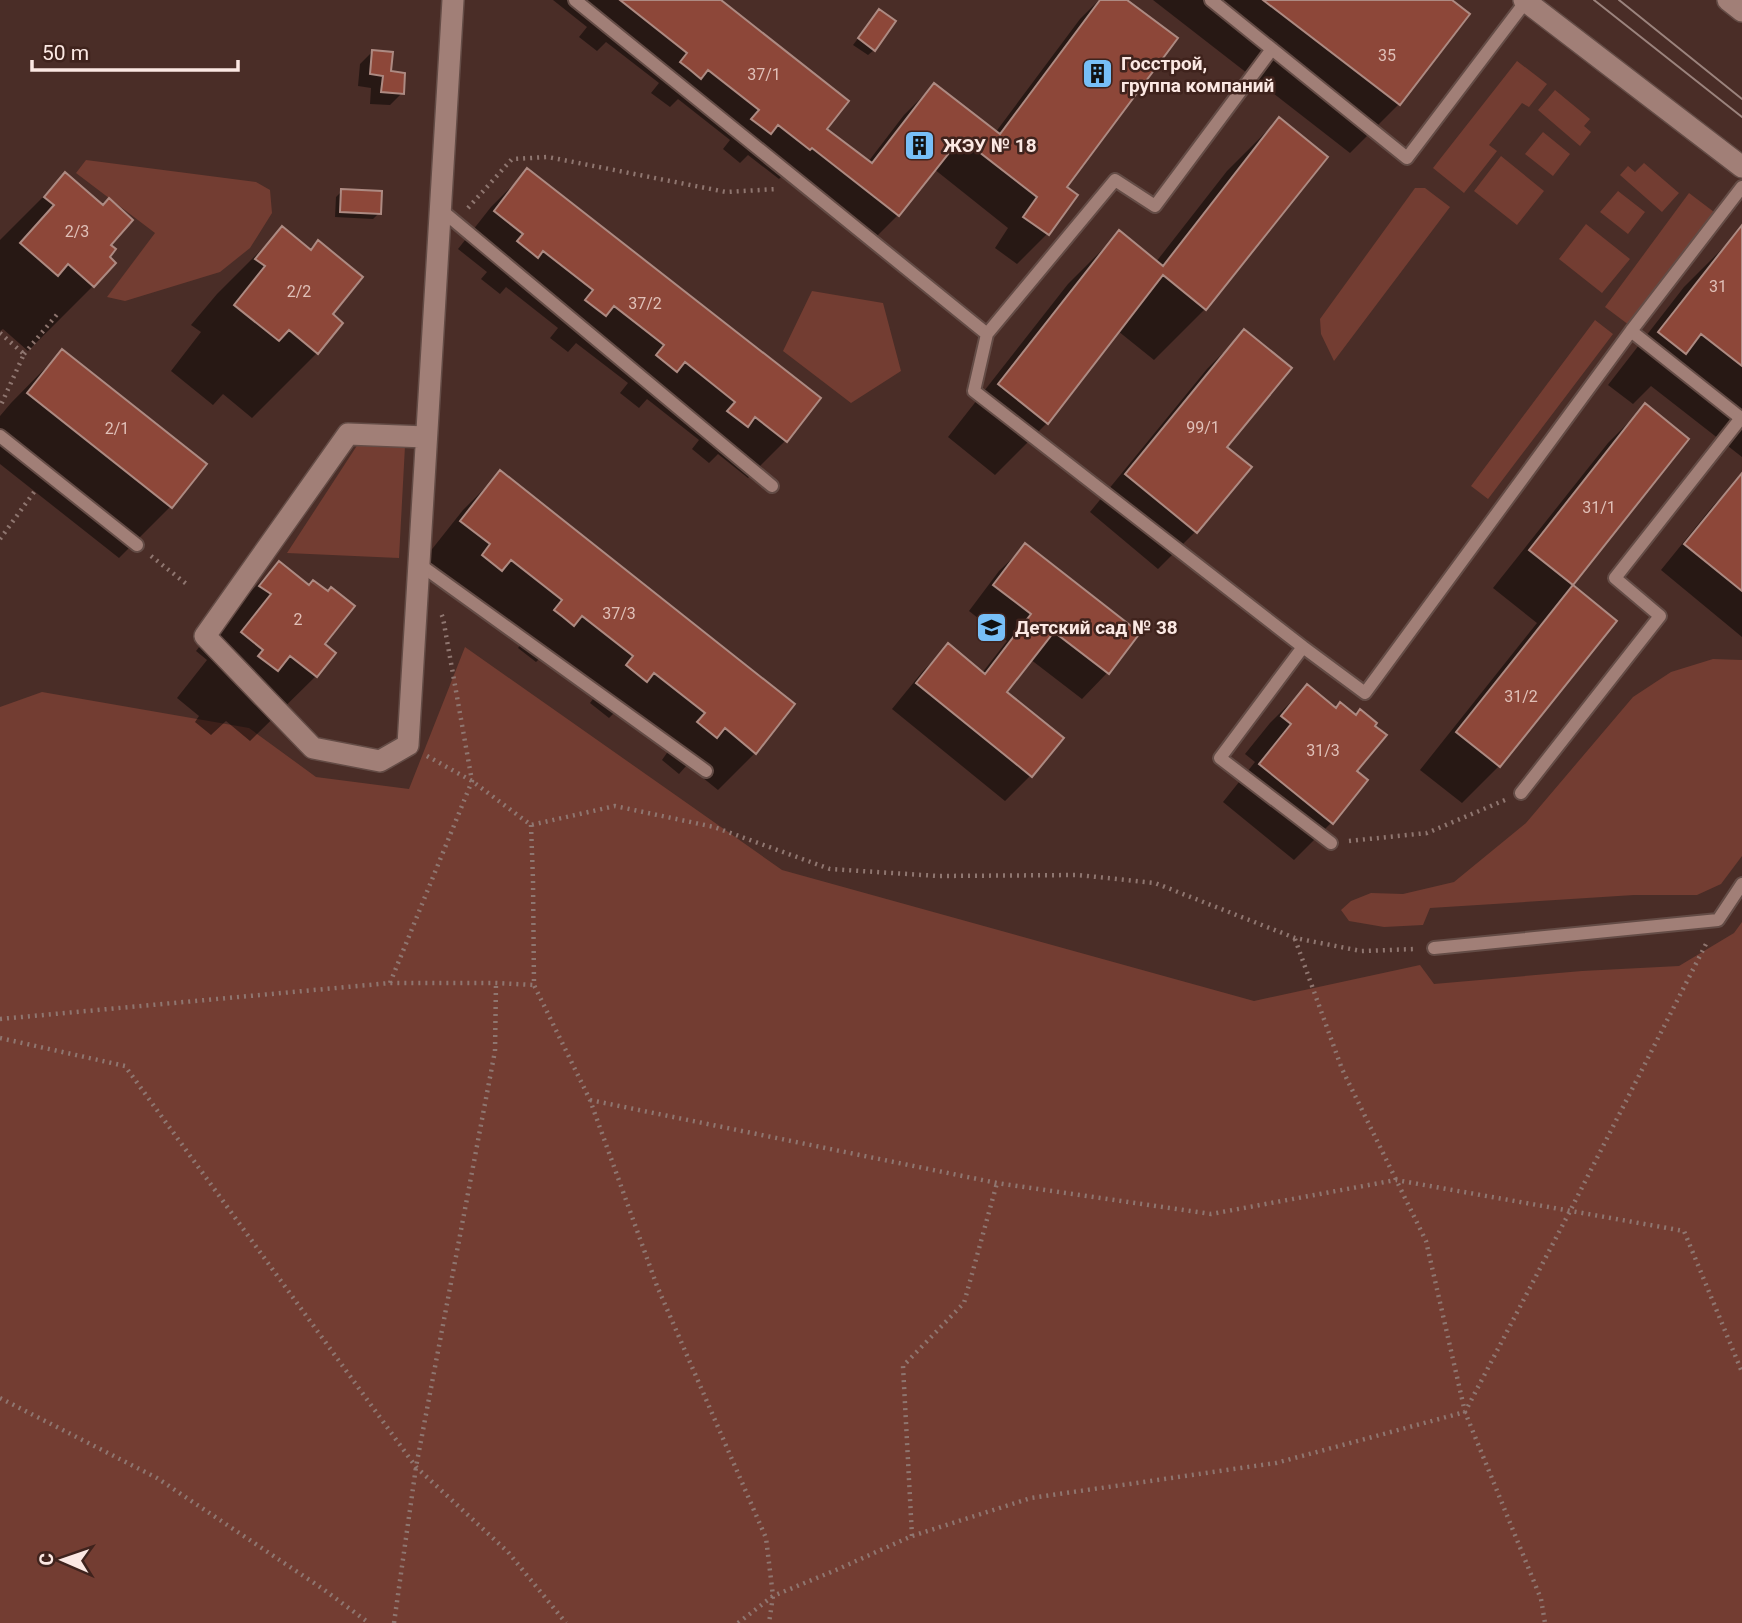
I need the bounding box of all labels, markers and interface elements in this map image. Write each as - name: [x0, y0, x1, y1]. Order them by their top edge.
- scale bar: [32, 28, 238, 72]
- text: 50 m: [42, 41, 89, 65]
- house number: 35: [1378, 46, 1396, 65]
- place label: Госстрой, группа компаний: [1121, 52, 1274, 97]
- building icon: Госстрой, группа компаний: [1081, 57, 1115, 91]
- house number: 37/1: [747, 65, 781, 84]
- building icon: ЖЭУ № 18: [903, 128, 937, 162]
- place label: ЖЭУ № 18: [943, 134, 1037, 157]
- house number: 2/3: [65, 222, 89, 241]
- house number: 31: [1709, 277, 1727, 296]
- house number: 2/2: [287, 282, 311, 301]
- house number: 37/2: [628, 294, 662, 313]
- house number: 99/1: [1186, 418, 1220, 437]
- house number: 2/1: [105, 419, 129, 438]
- house number: 31/1: [1582, 498, 1616, 517]
- house number: 37/3: [602, 604, 636, 623]
- house number: 2: [294, 610, 303, 629]
- school or university icon: Детский сад № 38: [975, 610, 1009, 644]
- place label: Детский сад № 38: [1015, 616, 1178, 639]
- house number: 31/2: [1504, 687, 1538, 706]
- house number: 31/3: [1306, 741, 1340, 760]
- north arrow: [28, 1525, 98, 1595]
- text: С: [35, 1553, 58, 1566]

